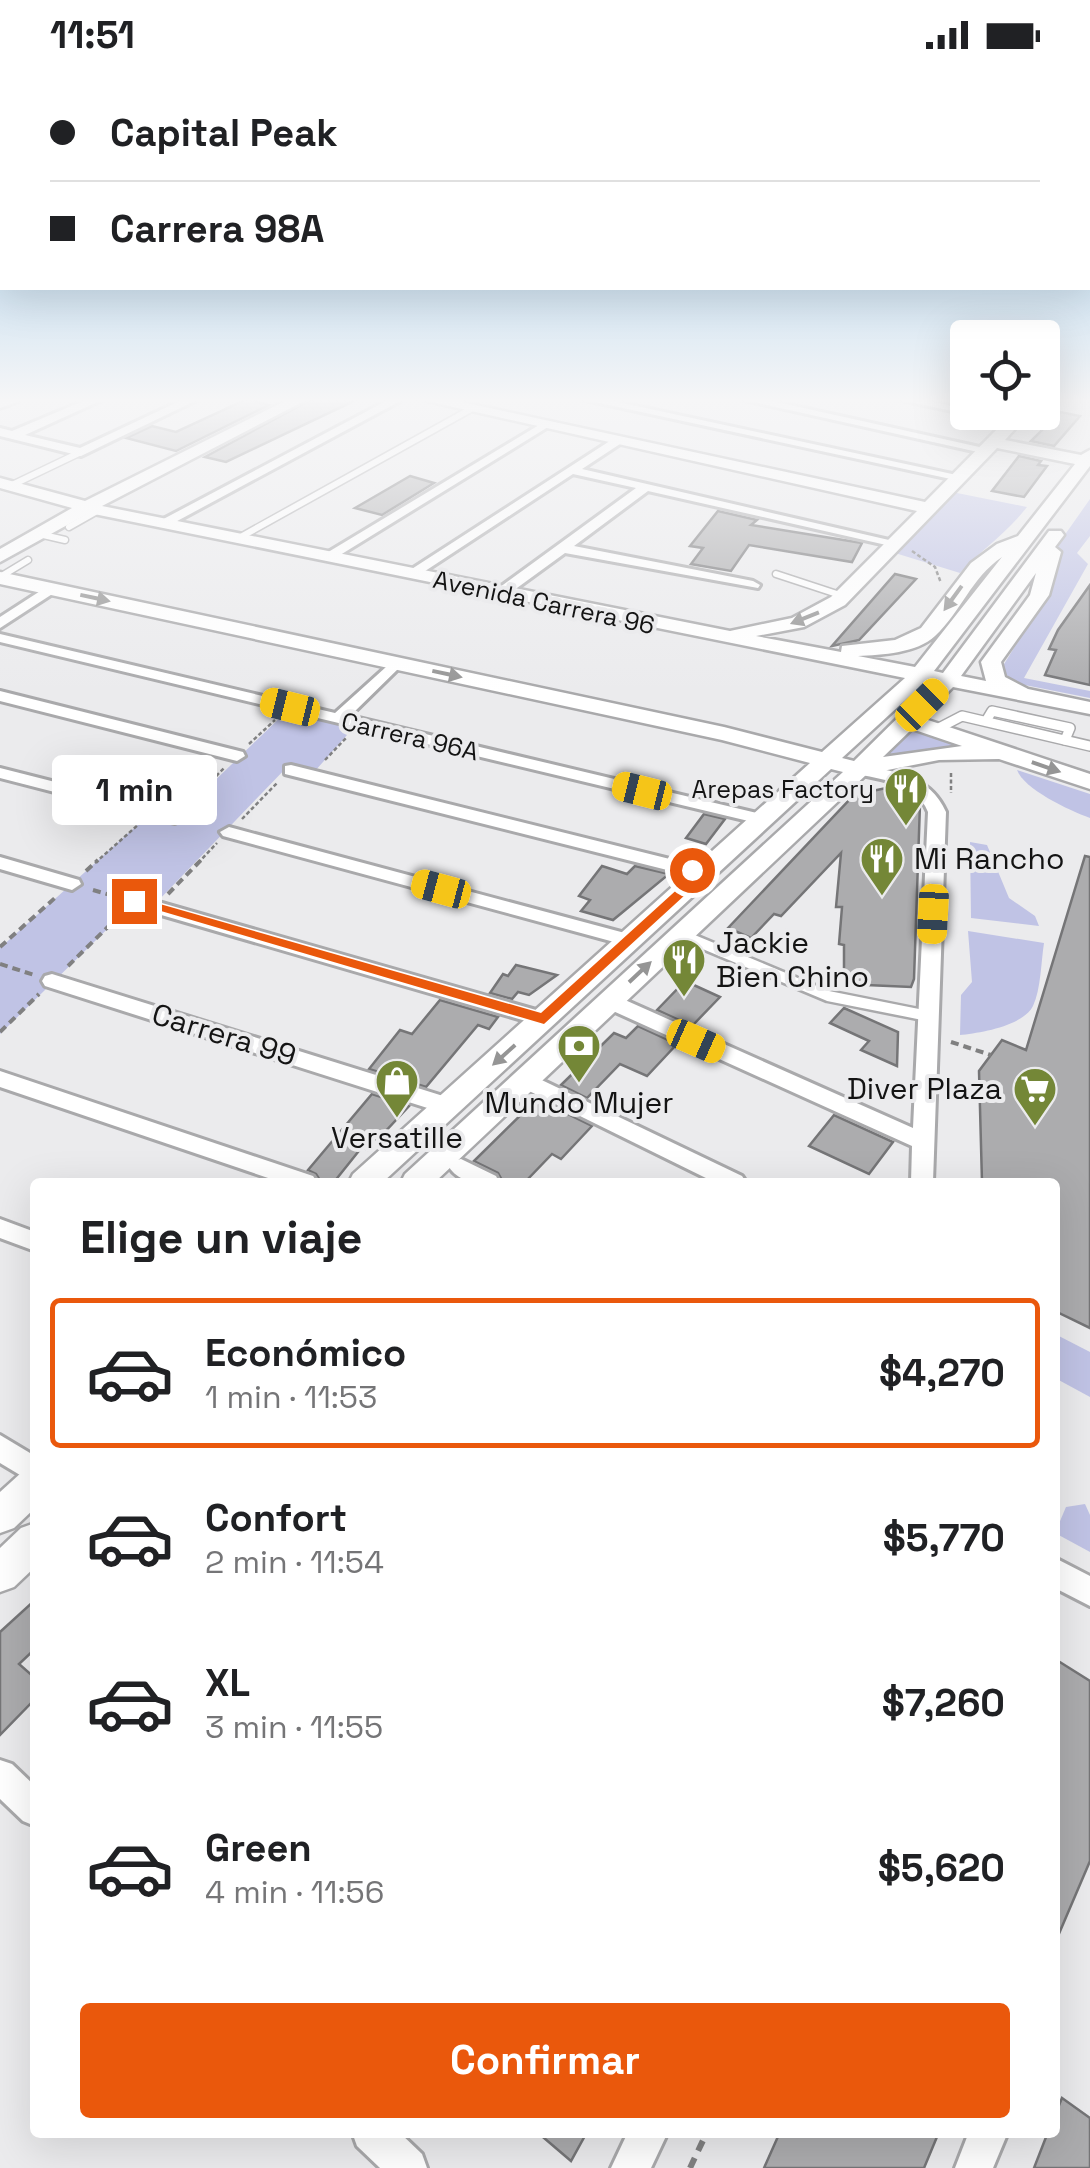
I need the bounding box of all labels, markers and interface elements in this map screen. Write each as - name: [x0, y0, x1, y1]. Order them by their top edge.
- text: 11:51: [50, 11, 135, 59]
- text: Capital Peak: [110, 109, 338, 157]
- text: Carrera 98A: [110, 205, 324, 253]
- map controls: [950, 320, 1060, 430]
- button: locate: [950, 320, 1060, 430]
- street label: Avenida Carrera 96: [430, 563, 658, 641]
- one-way arrow: [944, 585, 963, 611]
- one-way arrow: [80, 591, 111, 606]
- one-way arrow: [790, 611, 820, 627]
- one-way arrow: [432, 667, 463, 682]
- car: [890, 673, 954, 737]
- car: [257, 685, 323, 729]
- street label: Carrera 96A: [338, 705, 482, 767]
- callout: 1 min: [52, 756, 216, 826]
- one-way arrow: [1031, 761, 1061, 776]
- restaurant icon: Arepas Factory: [883, 766, 929, 827]
- car: [609, 769, 675, 813]
- text: 1 min: [95, 770, 174, 810]
- place label: Arepas Factory: [691, 773, 874, 805]
- restaurant icon: Mi Rancho: [859, 836, 905, 897]
- place label: Mi Rancho: [914, 839, 1064, 878]
- route start: [670, 848, 715, 893]
- car: [408, 867, 474, 911]
- route end: [112, 879, 157, 924]
- car: [916, 883, 950, 945]
- place label: Jackie Bien Chino: [716, 923, 869, 996]
- restaurant icon: Jackie Bien Chino: [661, 937, 707, 998]
- one-way arrow: [628, 961, 652, 984]
- street label: Carrera 99: [147, 994, 301, 1075]
- car: [662, 1015, 730, 1067]
- bank icon: Mundo Mujer: [556, 1023, 602, 1084]
- one-way arrow: [492, 1043, 516, 1066]
- shop icon: Versatille: [374, 1058, 420, 1119]
- supermarket icon: Diver Plaza: [1012, 1066, 1058, 1127]
- place label: Diver Plaza: [847, 1069, 1002, 1108]
- place label: Mundo Mujer: [484, 1083, 674, 1122]
- place label: Versatille: [331, 1118, 463, 1157]
- text: Elige un viaje: [80, 1209, 363, 1266]
- icon: car: [85, 1328, 175, 1418]
- text: Económico: [205, 1329, 406, 1377]
- text: $4,270: [879, 1349, 1005, 1397]
- text: 1 min · 11:53: [205, 1377, 377, 1417]
- icon: car: [85, 1493, 175, 1583]
- text: Confort: [205, 1494, 347, 1542]
- text: $5,770: [883, 1514, 1005, 1562]
- text: 2 min · 11:54: [205, 1542, 384, 1582]
- icon: car: [85, 1658, 175, 1748]
- text: XL: [205, 1659, 250, 1707]
- text: $7,260: [882, 1679, 1005, 1727]
- text: 3 min · 11:55: [205, 1707, 383, 1747]
- icon: car: [85, 1823, 175, 1913]
- text: Green: [205, 1824, 312, 1872]
- text: $5,620: [878, 1844, 1005, 1892]
- text: 4 min · 11:56: [205, 1872, 384, 1912]
- button: Confirmar: [80, 2003, 1010, 2118]

